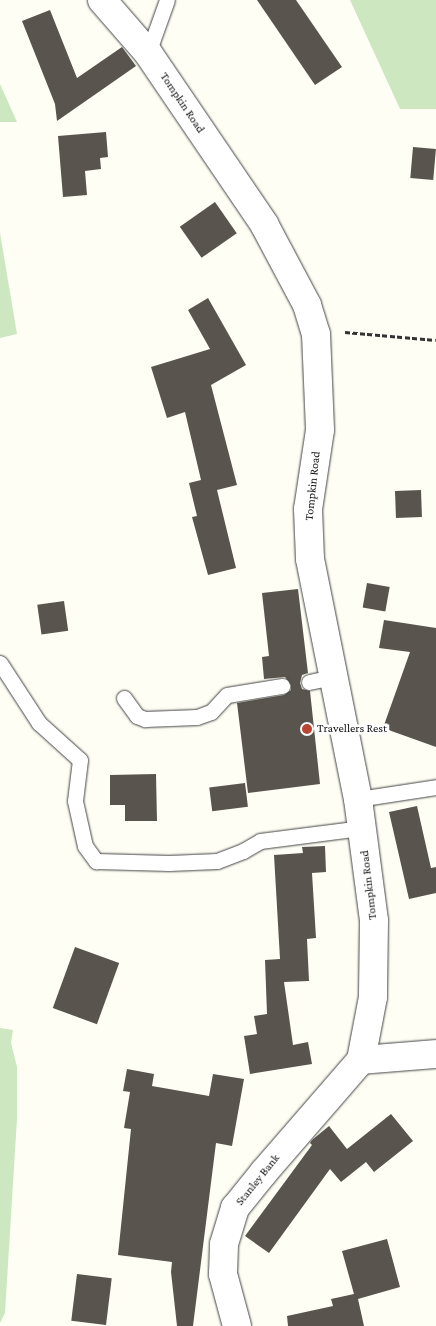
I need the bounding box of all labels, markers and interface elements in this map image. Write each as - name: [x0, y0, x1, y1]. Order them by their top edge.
- street label: Tompkin Road: [157, 70, 207, 136]
- street label: Tompkin Road: [302, 451, 324, 521]
- place label: Travellers Rest: [317, 722, 387, 736]
- marker: Travellers Rest: [301, 723, 313, 735]
- street label: Tompkin Road: [358, 849, 380, 921]
- street label: Stanley Bank: [233, 1151, 283, 1209]

